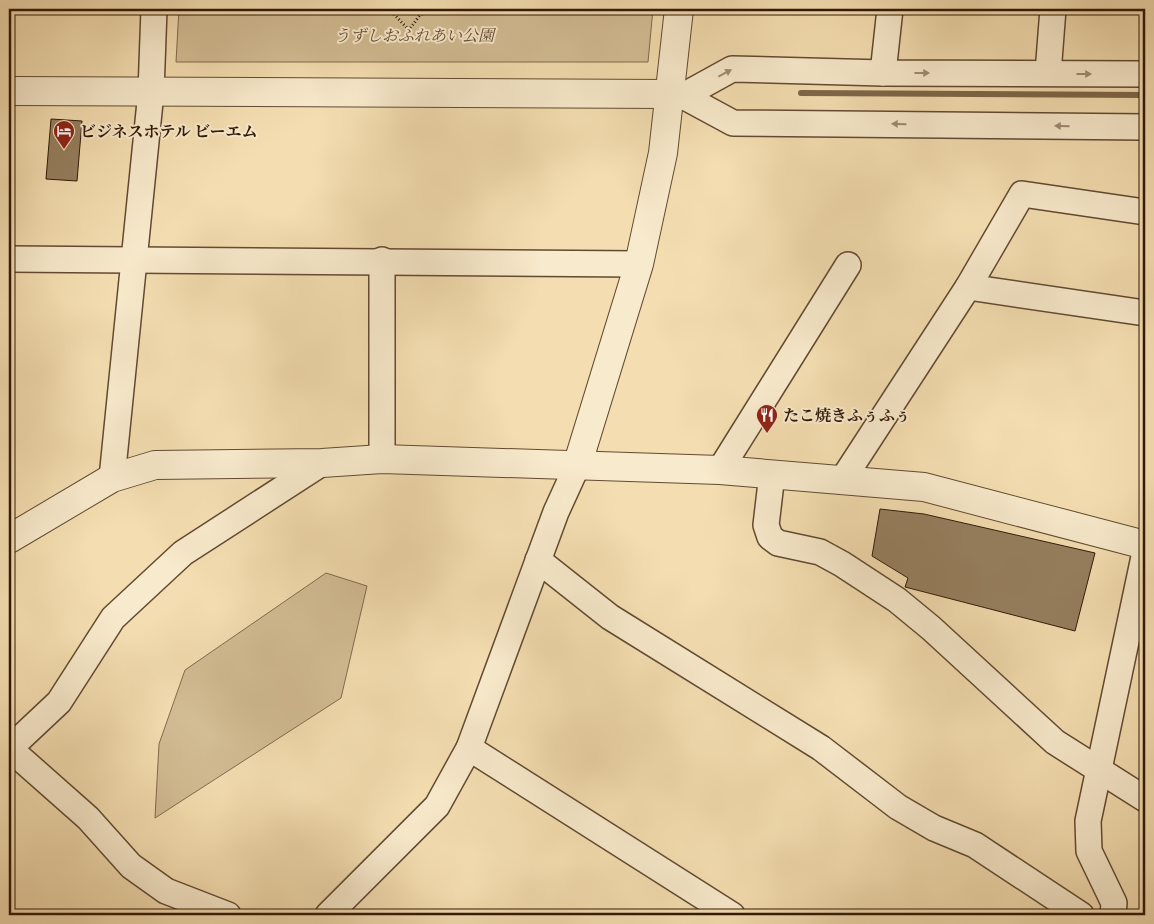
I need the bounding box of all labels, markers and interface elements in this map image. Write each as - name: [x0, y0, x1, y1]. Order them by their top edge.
- park label: うずしおふれあい公園: [334, 26, 497, 45]
- one-way arrow: [718, 69, 733, 77]
- one-way arrow: [914, 69, 930, 77]
- one-way arrow: [1076, 70, 1092, 78]
- hotel icon: ビジネスホテル ビーエム: [52, 119, 76, 150]
- one-way arrow: [891, 120, 907, 128]
- place label: ビジネスホテル ビーエム: [80, 122, 258, 141]
- one-way arrow: [1053, 122, 1069, 130]
- restaurant icon: たこ焼きふぅふぅ: [755, 403, 779, 434]
- place label: たこ焼きふぅふぅ: [783, 406, 911, 425]

